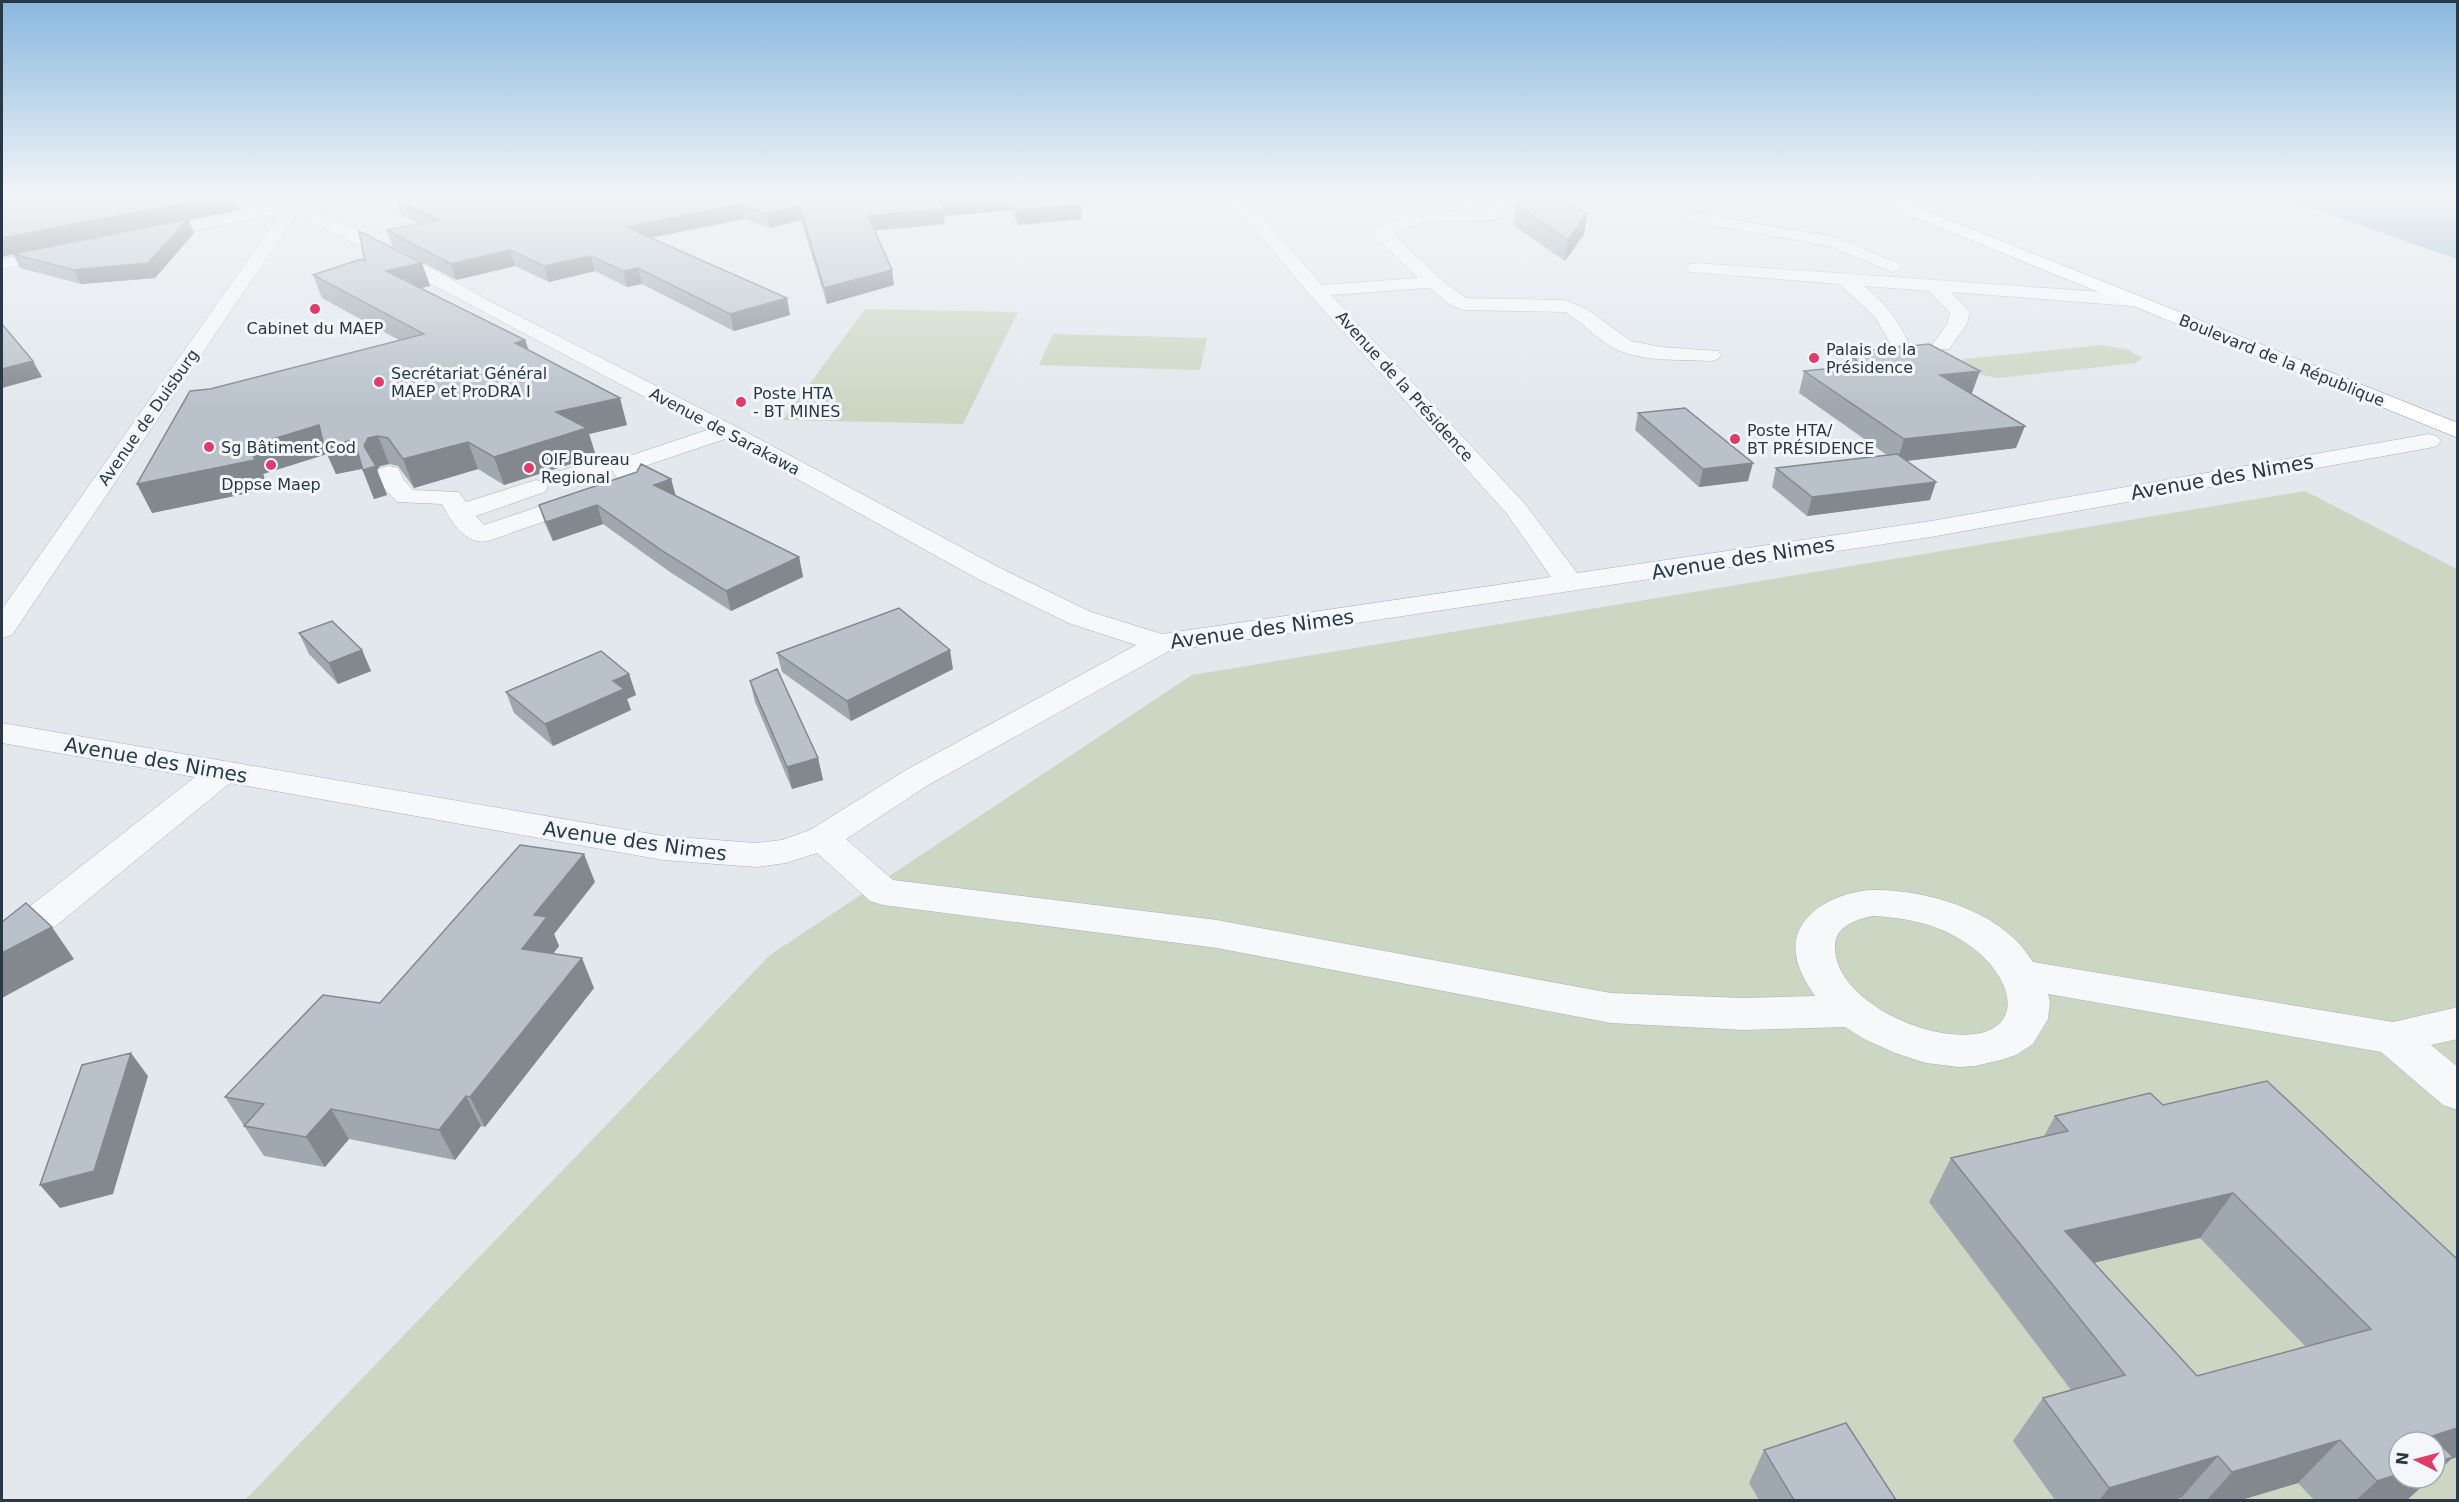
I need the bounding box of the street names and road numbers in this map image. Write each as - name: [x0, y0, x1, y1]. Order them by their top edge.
- street label: Avenue de la Présidence: [1332, 307, 1477, 466]
- street label: Boulevard de la République: [2176, 310, 2387, 411]
- street label: Avenue de Duisburg: [94, 346, 203, 489]
- street label: Avenue de Sarakawa: [646, 384, 803, 479]
- street label: Avenue des Nimes: [2129, 449, 2315, 505]
- street label: Avenue des Nimes: [1650, 532, 1836, 584]
- street label: Avenue des Nimes: [1169, 604, 1355, 654]
- street label: Avenue des Nimes: [63, 732, 249, 788]
- street label: Avenue des Nimes: [542, 816, 728, 866]

